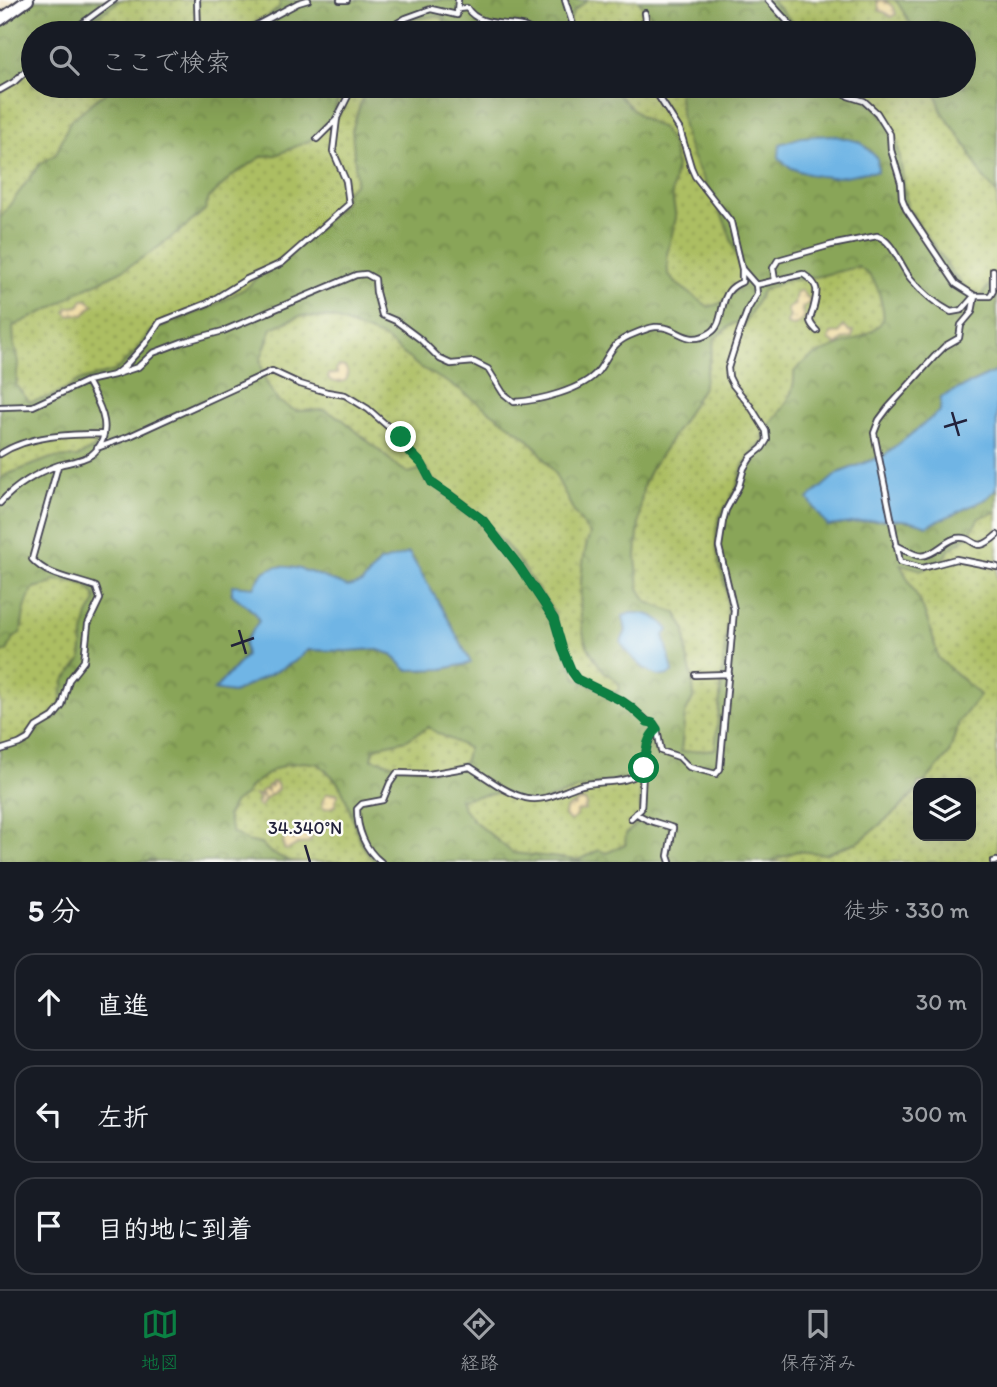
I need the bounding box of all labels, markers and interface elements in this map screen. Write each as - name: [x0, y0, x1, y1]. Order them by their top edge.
- search box: [21, 21, 976, 98]
- icon: search: [45, 41, 83, 79]
- text: ここで検索: [101, 46, 231, 78]
- route end: [385, 421, 416, 452]
- route start: [628, 752, 659, 783]
- map controls: [913, 778, 976, 841]
- button: layers: [913, 778, 976, 841]
- text: 34.340°N: [268, 817, 342, 839]
- text: 5 分: [28, 892, 81, 929]
- text: 徒歩 · 330 m: [843, 896, 969, 924]
- icon: ahead: [30, 983, 68, 1021]
- text: 30 m: [916, 988, 967, 1016]
- text: 直進: [97, 989, 149, 1021]
- icon: left: [30, 1095, 68, 1133]
- text: 300 m: [902, 1100, 967, 1128]
- text: 左折: [97, 1101, 149, 1133]
- icon: arrive: [30, 1207, 68, 1245]
- text: 目的地に到着: [97, 1213, 253, 1245]
- tab: 地図: [141, 1305, 179, 1374]
- tab: 経路: [460, 1305, 498, 1374]
- tab: 保存済み: [780, 1305, 856, 1374]

